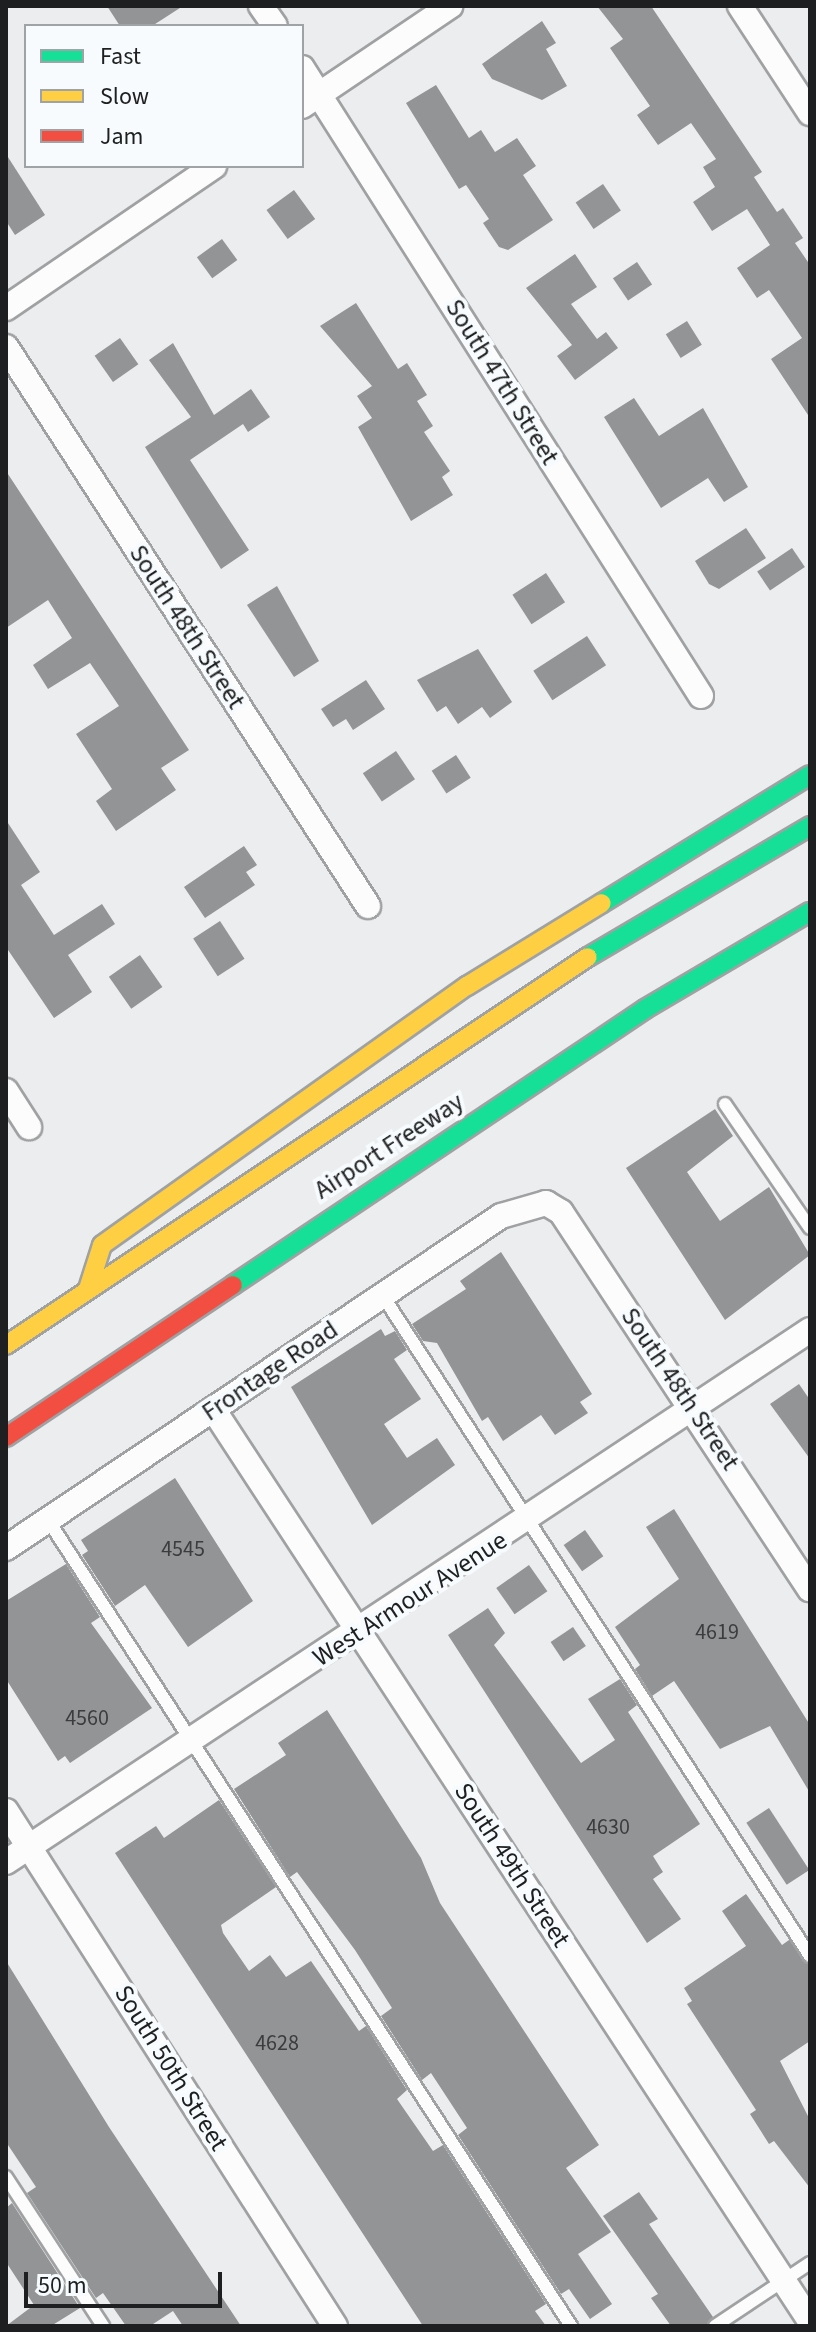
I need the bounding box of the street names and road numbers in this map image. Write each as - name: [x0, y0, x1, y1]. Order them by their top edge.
- street label: South 47th Street: [439, 293, 565, 471]
- street label: South 48th Street: [122, 539, 252, 715]
- street label: Airport Freeway: [308, 1086, 470, 1206]
- street label: South 48th Street: [614, 1302, 746, 1476]
- street label: Frontage Road: [196, 1314, 344, 1428]
- street label: West Armour Avenue: [307, 1525, 513, 1673]
- street label: South 49th Street: [447, 1777, 577, 1953]
- street label: South 50th Street: [108, 1979, 234, 2157]

